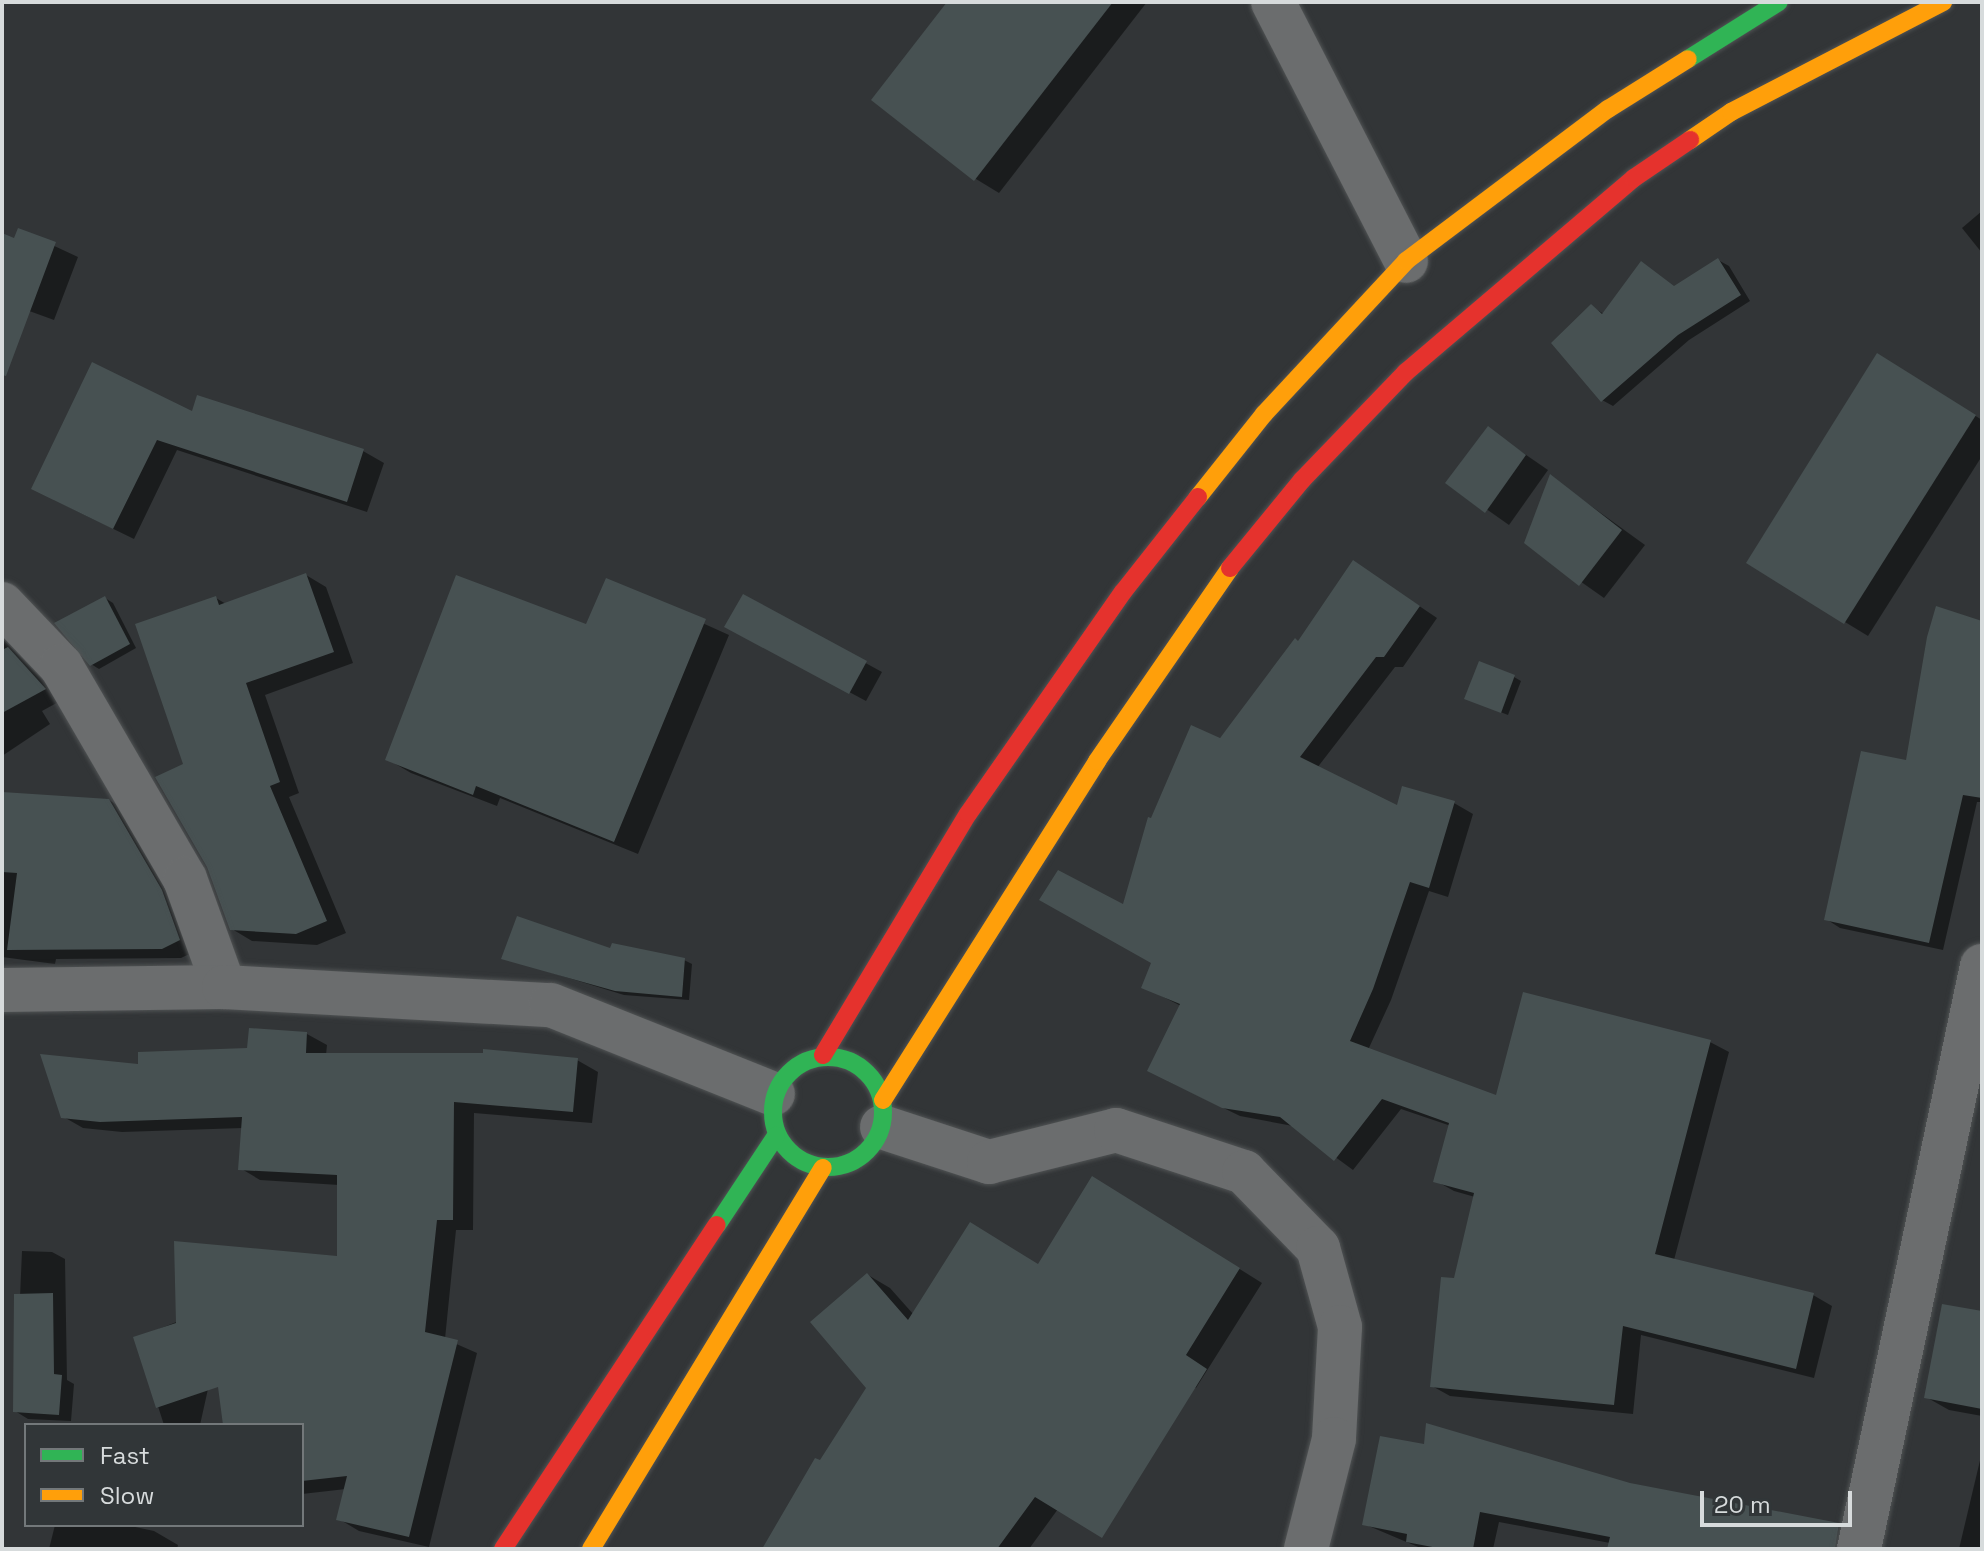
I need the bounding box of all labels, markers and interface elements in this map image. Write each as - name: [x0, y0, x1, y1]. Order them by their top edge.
- legend: [24, 1423, 304, 1527]
- text: Fast: [100, 1440, 150, 1471]
- scale bar: [1704, 1475, 1856, 1525]
- text: Slow: [100, 1480, 154, 1511]
- text: 20 m: [1714, 1489, 1771, 1520]

